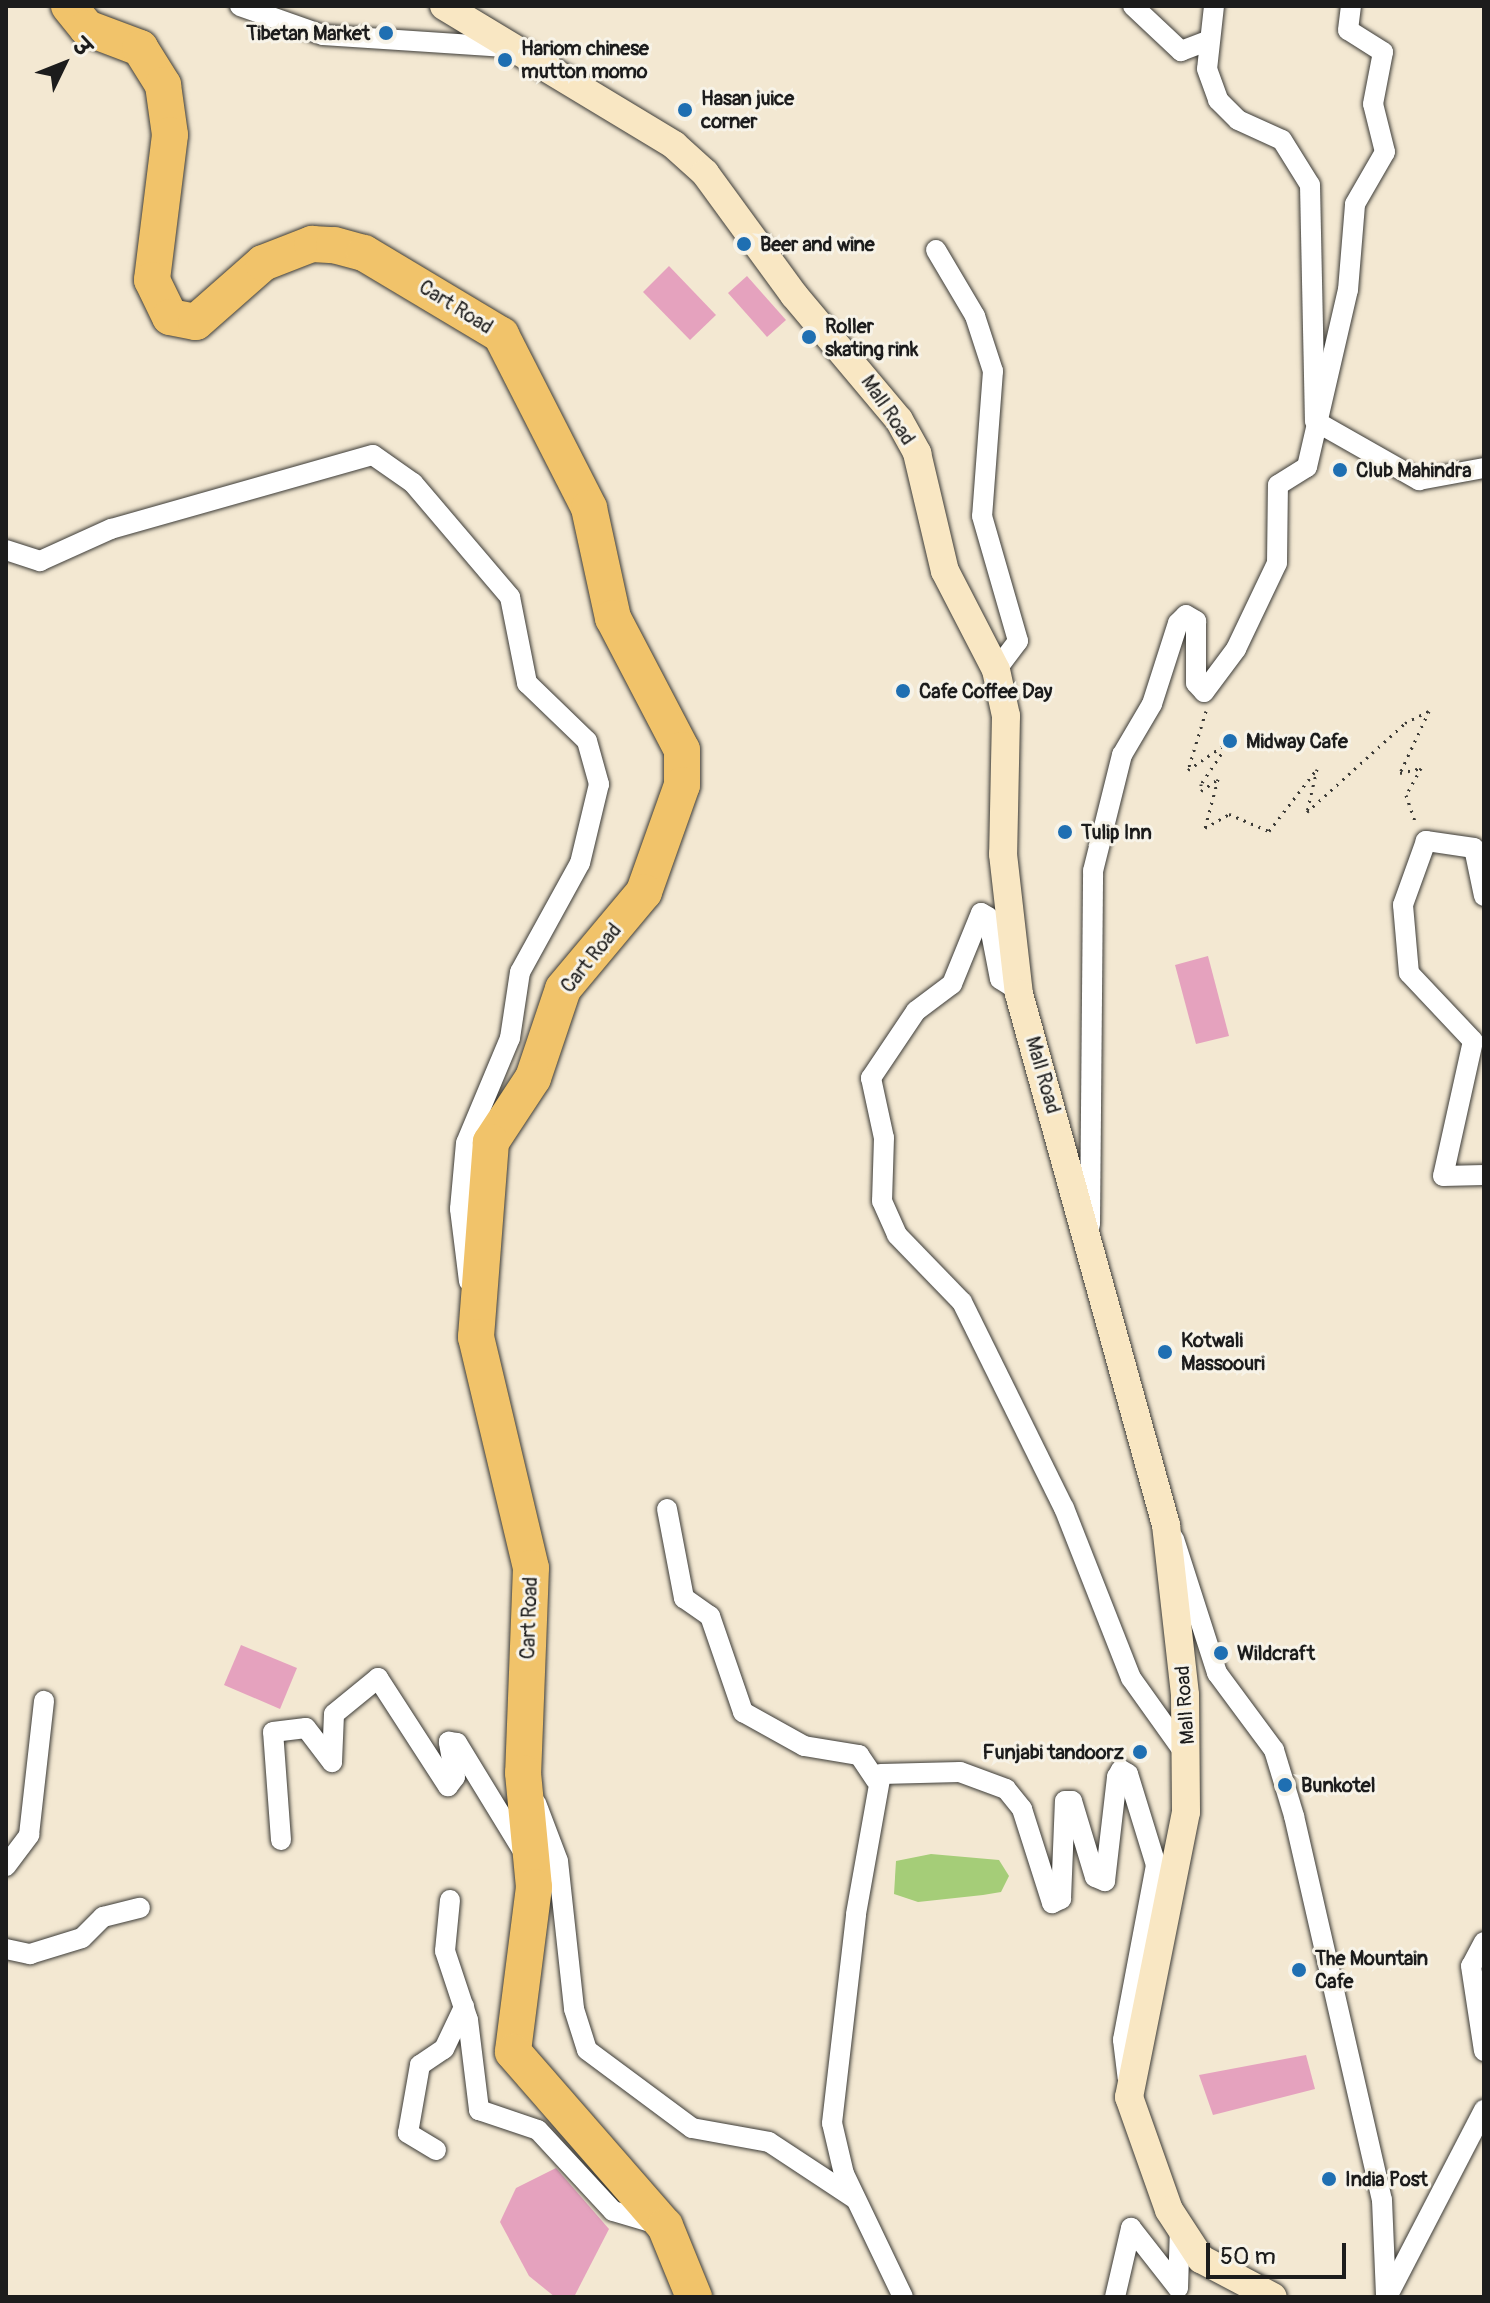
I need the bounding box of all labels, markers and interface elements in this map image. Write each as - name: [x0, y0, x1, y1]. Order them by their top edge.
- place label: Tibetan Market: [246, 21, 370, 45]
- north arrow: [24, 24, 104, 104]
- marker: Tibetan Market: [377, 24, 395, 42]
- text: उ: [66, 33, 97, 63]
- place label: Hariom chinese mutton momo: [521, 36, 649, 83]
- marker: Hariom chinese mutton momo: [496, 51, 514, 69]
- place label: Hasan juice corner: [701, 86, 794, 133]
- marker: Hasan juice corner: [676, 101, 694, 119]
- place label: Beer and wine: [760, 232, 875, 256]
- marker: Beer and wine: [735, 235, 753, 253]
- street label: Cart Road: [415, 275, 497, 339]
- place label: Roller skating rink: [825, 314, 918, 361]
- marker: Roller skating rink: [800, 328, 818, 346]
- street label: Mall Road: [856, 371, 920, 449]
- place label: Club Mahindra: [1356, 458, 1472, 482]
- marker: Club Mahindra: [1331, 461, 1349, 479]
- place label: Cafe Coffee Day: [919, 679, 1052, 703]
- marker: Cafe Coffee Day: [894, 682, 912, 700]
- place label: Midway Cafe: [1246, 729, 1348, 753]
- marker: Midway Cafe: [1221, 732, 1239, 750]
- place label: Tulip Inn: [1081, 820, 1152, 844]
- marker: Tulip Inn: [1056, 823, 1074, 841]
- street label: Cart Road: [556, 918, 626, 998]
- street label: Mall Road: [1021, 1034, 1065, 1116]
- place label: Kotwali Massoouri: [1181, 1328, 1265, 1375]
- marker: Kotwali Massoouri: [1156, 1343, 1174, 1361]
- street label: Cart Road: [516, 1576, 542, 1660]
- place label: Wildcraft: [1237, 1641, 1315, 1665]
- marker: Wildcraft: [1212, 1644, 1230, 1662]
- street label: Mall Road: [1170, 1665, 1200, 1745]
- place label: Funjabi tandoorz: [982, 1740, 1124, 1764]
- marker: Funjabi tandoorz: [1131, 1743, 1149, 1761]
- place label: Bunkotel: [1301, 1773, 1375, 1797]
- marker: Bunkotel: [1276, 1776, 1294, 1794]
- place label: The Mountain Cafe: [1315, 1946, 1428, 1993]
- marker: The Mountain Cafe: [1290, 1961, 1308, 1979]
- place label: India Post: [1345, 2167, 1428, 2191]
- marker: India Post: [1320, 2170, 1338, 2188]
- scale bar: [1210, 2227, 1350, 2277]
- text: 50 m: [1220, 2242, 1276, 2271]

